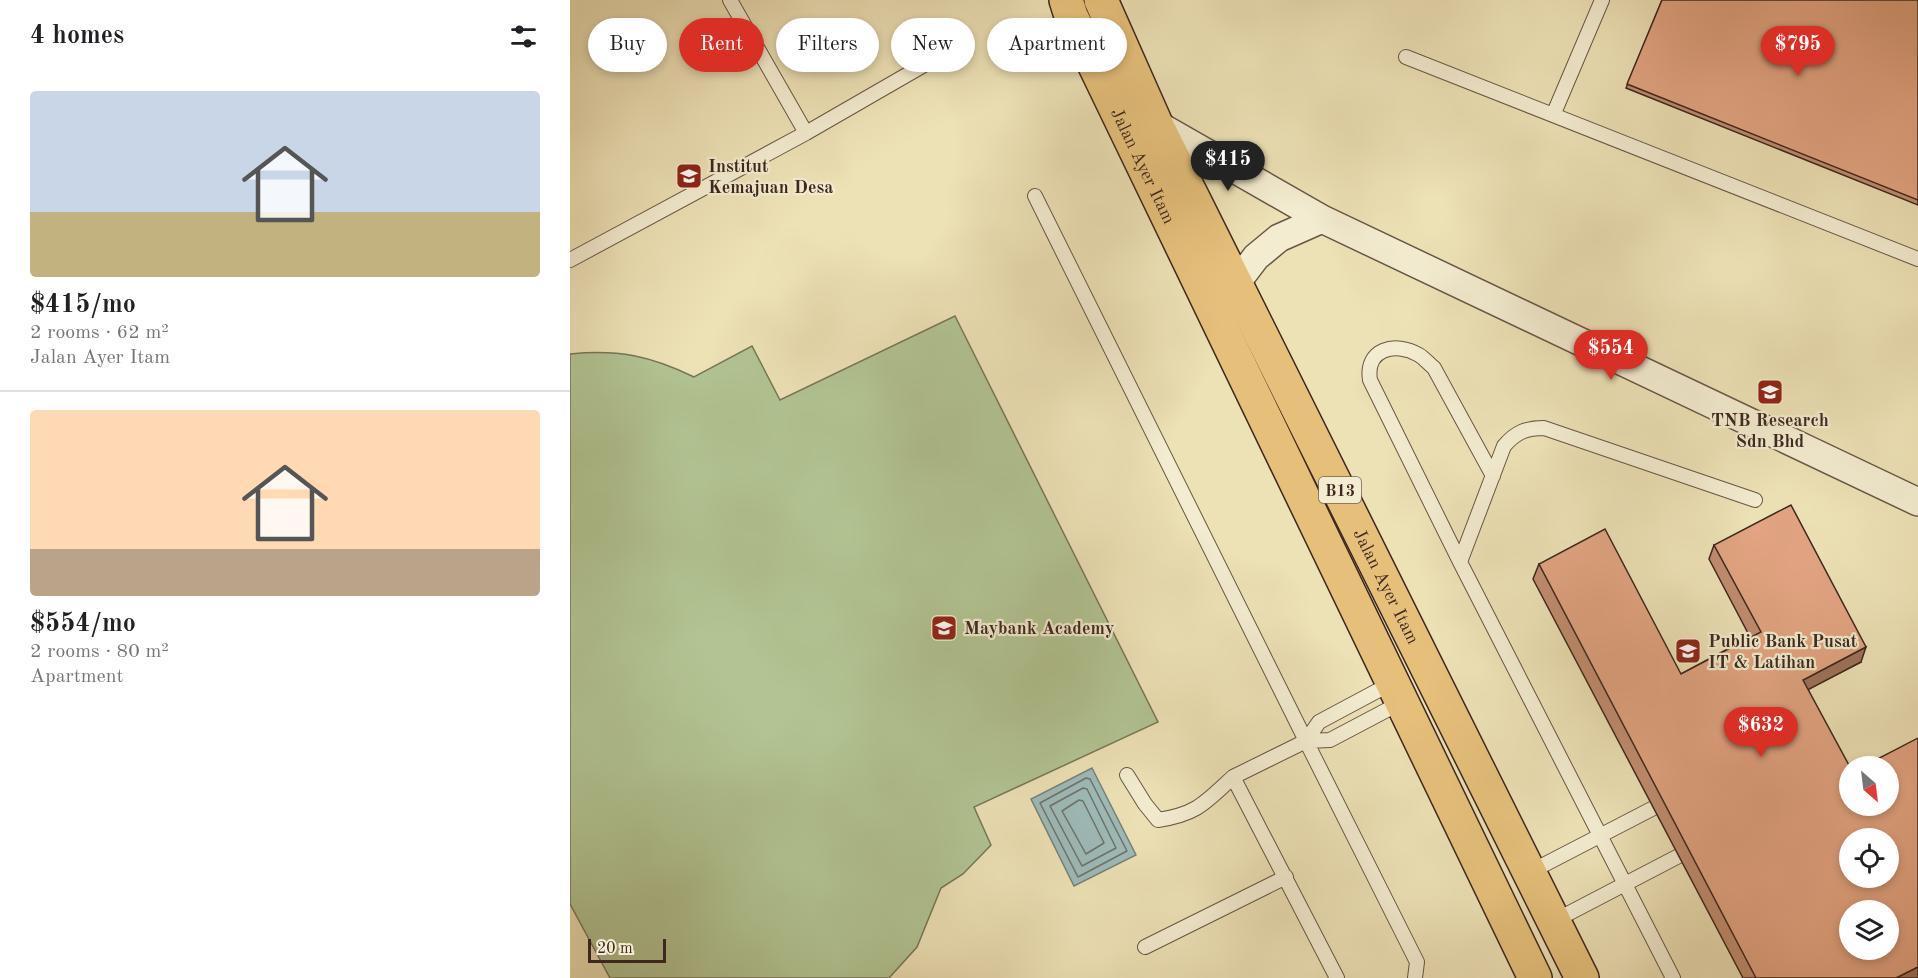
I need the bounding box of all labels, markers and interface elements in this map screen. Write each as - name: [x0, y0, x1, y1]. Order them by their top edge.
- chip: Buy: [588, 18, 667, 72]
- chip: Rent: [679, 18, 764, 72]
- chip: Filters: [776, 18, 879, 72]
- chip: New: [891, 18, 975, 72]
- chip: Apartment: [987, 18, 1127, 72]
- icon: filters: [507, 20, 540, 53]
- text: 4 homes: [30, 23, 124, 49]
- pin: $795: [1762, 26, 1834, 77]
- text: $795: [1775, 35, 1821, 55]
- street label: Jalan Ayer Itam: [1107, 105, 1178, 227]
- icon: home: [231, 130, 339, 238]
- pin: $415: [1192, 141, 1264, 192]
- text: $415: [1205, 150, 1251, 170]
- place label: Institut Kemajuan Desa: [708, 158, 833, 197]
- school or university icon: Institut Kemajuan Desa: [674, 161, 704, 191]
- text: $415/mo: [30, 292, 136, 318]
- text: 2 rooms · 62 m²: [30, 323, 169, 343]
- pin: $554: [1575, 330, 1647, 381]
- text: $554: [1588, 339, 1634, 359]
- text: Jalan Ayer Itam: [30, 348, 170, 368]
- school or university icon: TNB Research Sdn Bhd: [1755, 377, 1785, 407]
- place label: TNB Research Sdn Bhd: [1711, 412, 1829, 451]
- icon: home: [231, 449, 339, 557]
- road number: B13: [1319, 477, 1361, 503]
- street label: Jalan Ayer Itam: [1349, 526, 1422, 647]
- text: $554/mo: [30, 611, 136, 637]
- school or university icon: Maybank Academy: [929, 613, 959, 643]
- place label: Maybank Academy: [964, 620, 1114, 638]
- place label: Public Bank Pusat IT & Latihan: [1708, 633, 1858, 672]
- school or university icon: Public Bank Pusat IT & Latihan: [1673, 636, 1703, 666]
- text: 2 rooms · 80 m²: [30, 642, 169, 662]
- text: Apartment: [30, 667, 124, 687]
- pin: $632: [1725, 707, 1797, 758]
- text: $632: [1738, 716, 1784, 736]
- north arrow: [1839, 756, 1899, 816]
- map controls: [1839, 756, 1899, 960]
- button: locate: [1839, 828, 1899, 888]
- button: layers: [1839, 900, 1899, 960]
- scale bar: [588, 936, 666, 964]
- text: 20 m: [597, 941, 633, 957]

